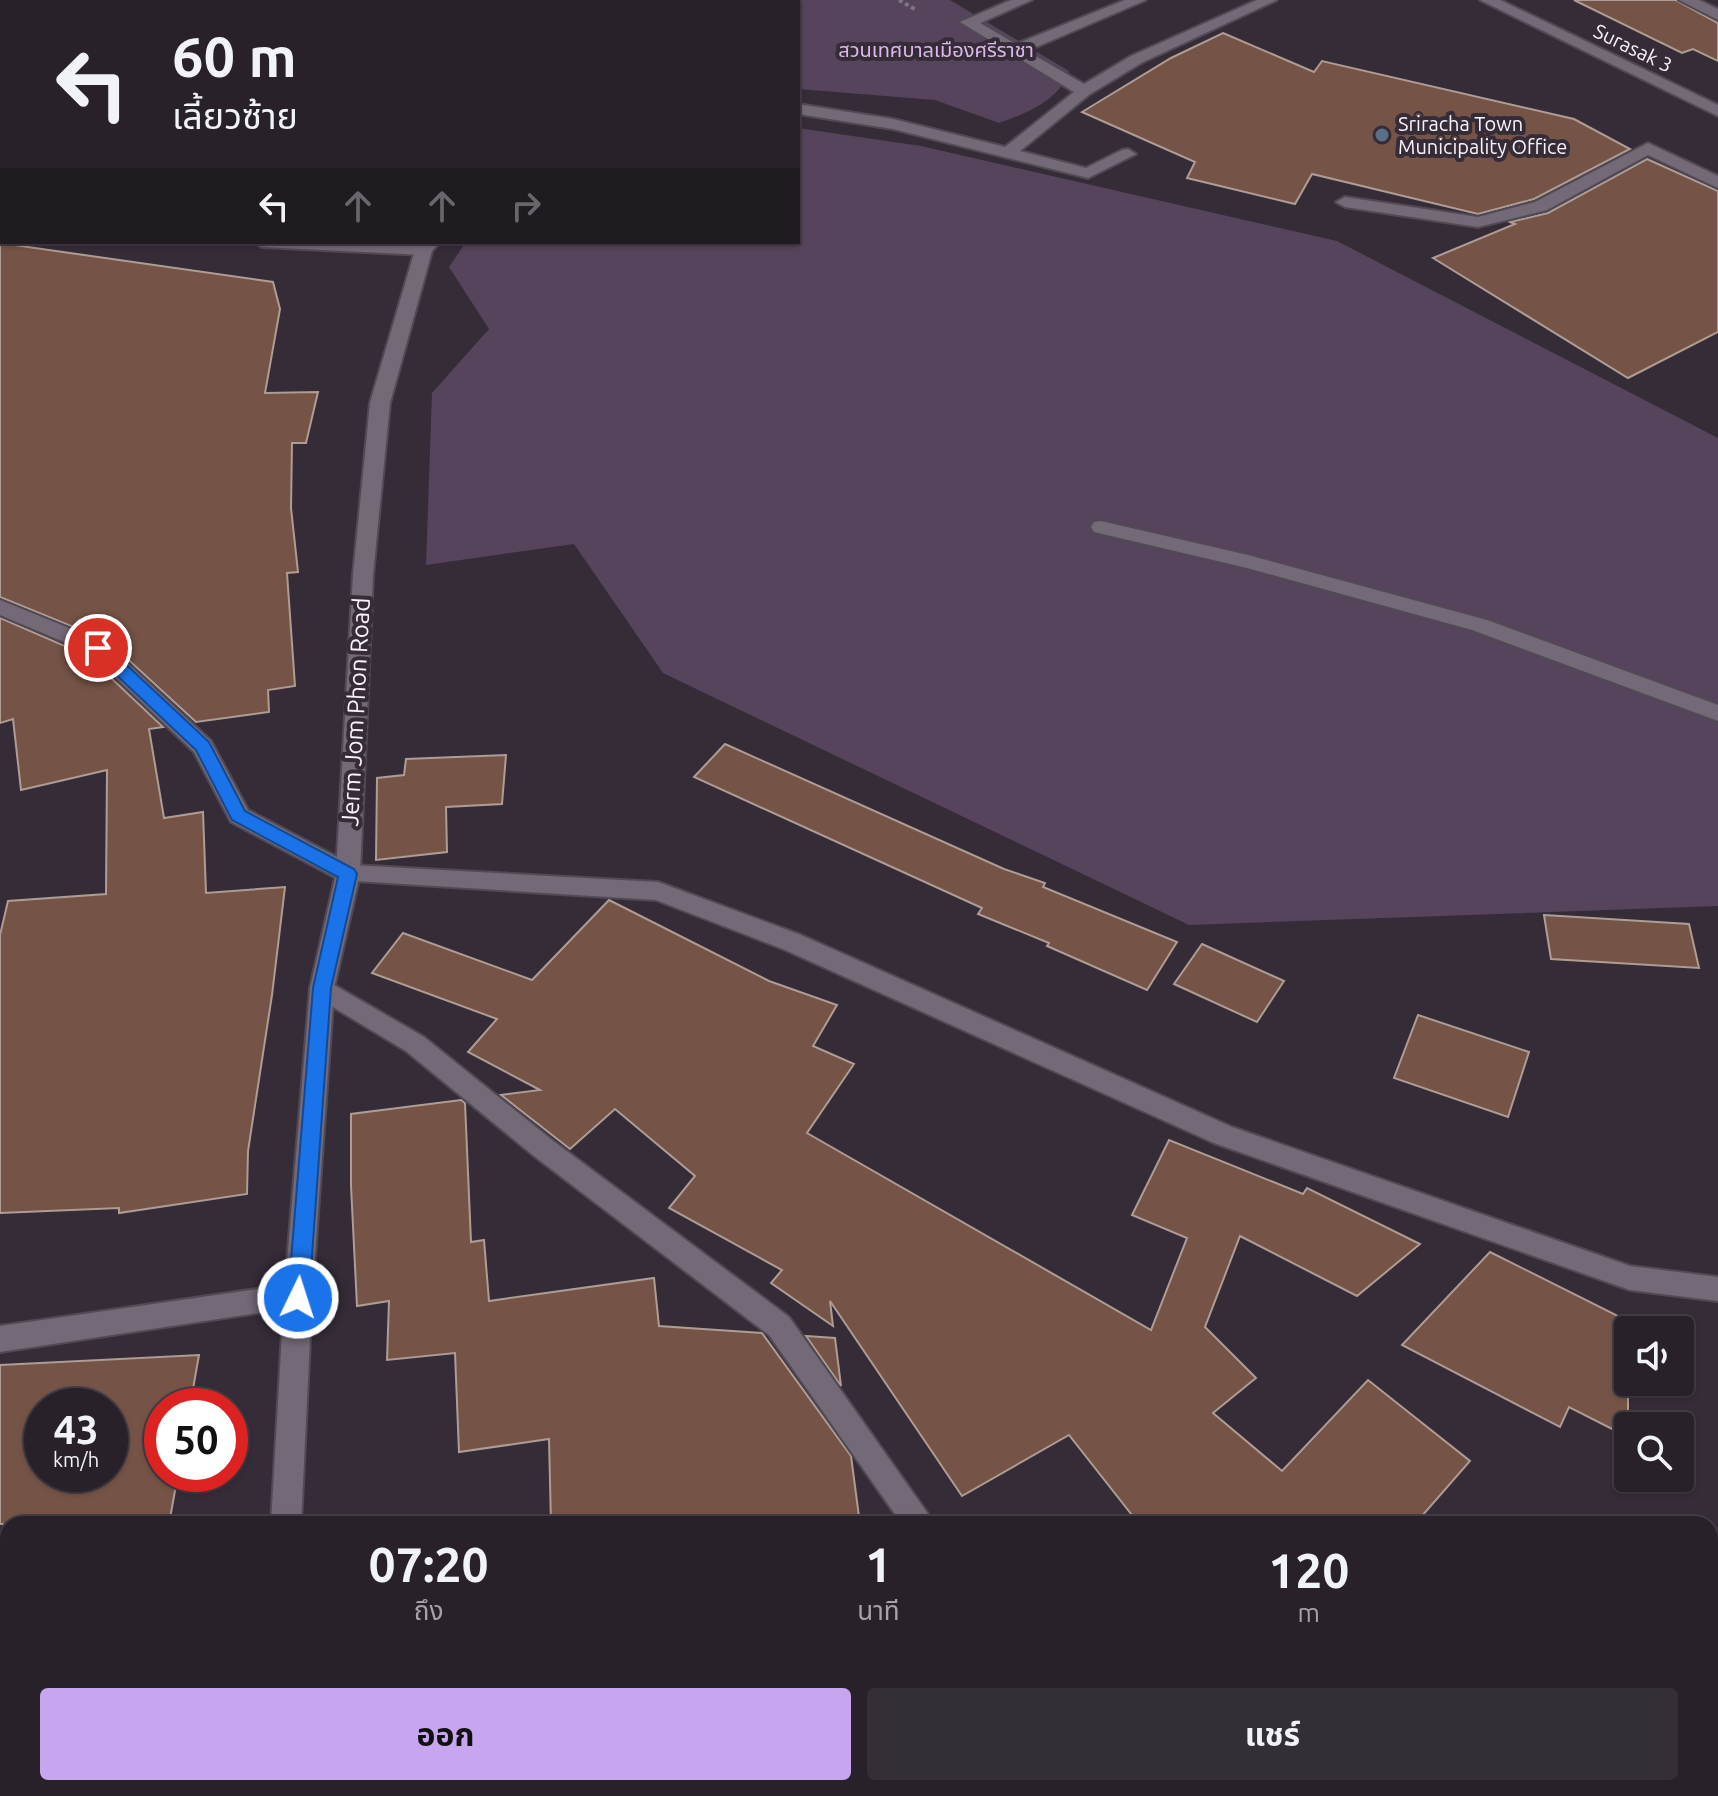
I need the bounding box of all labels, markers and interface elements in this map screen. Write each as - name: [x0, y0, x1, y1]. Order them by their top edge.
- street label: Surasak 3: [1590, 19, 1676, 76]
- text: 60 m: [172, 25, 297, 88]
- icon: left: [40, 32, 144, 136]
- park label: สวนเทศบาลเมืองศรีราชา: [838, 38, 1034, 61]
- text: เลี้ยวซ้าย: [172, 95, 298, 136]
- place label: Sriracha Town Municipality Office: [1398, 112, 1567, 158]
- marker: Sriracha Town Municipality Office: [1373, 126, 1391, 144]
- icon: left: [252, 184, 296, 228]
- icon: ahead: [336, 184, 380, 228]
- icon: ahead: [420, 184, 464, 228]
- icon: right: [504, 184, 548, 228]
- street label: Jerm Jom Phon Road: [336, 597, 375, 827]
- pin: [64, 614, 132, 682]
- icon: arrive: [76, 626, 120, 670]
- position arrow: [256, 1256, 340, 1340]
- map controls: [1614, 1316, 1694, 1492]
- button: sound: [1614, 1316, 1694, 1396]
- speed limit sign: 50: [144, 1388, 248, 1492]
- text: 43: [53, 1407, 99, 1452]
- button: search: [1614, 1412, 1694, 1492]
- text: km/h: [53, 1448, 99, 1471]
- text: 07:20: [369, 1537, 489, 1591]
- text: 1: [865, 1537, 892, 1591]
- text: 120: [1268, 1543, 1349, 1597]
- text: ถึง: [414, 1596, 443, 1625]
- text: นาที: [857, 1596, 900, 1625]
- text: m: [1298, 1598, 1320, 1627]
- button: ออก: [40, 1688, 851, 1780]
- button: แชร์: [867, 1688, 1678, 1780]

